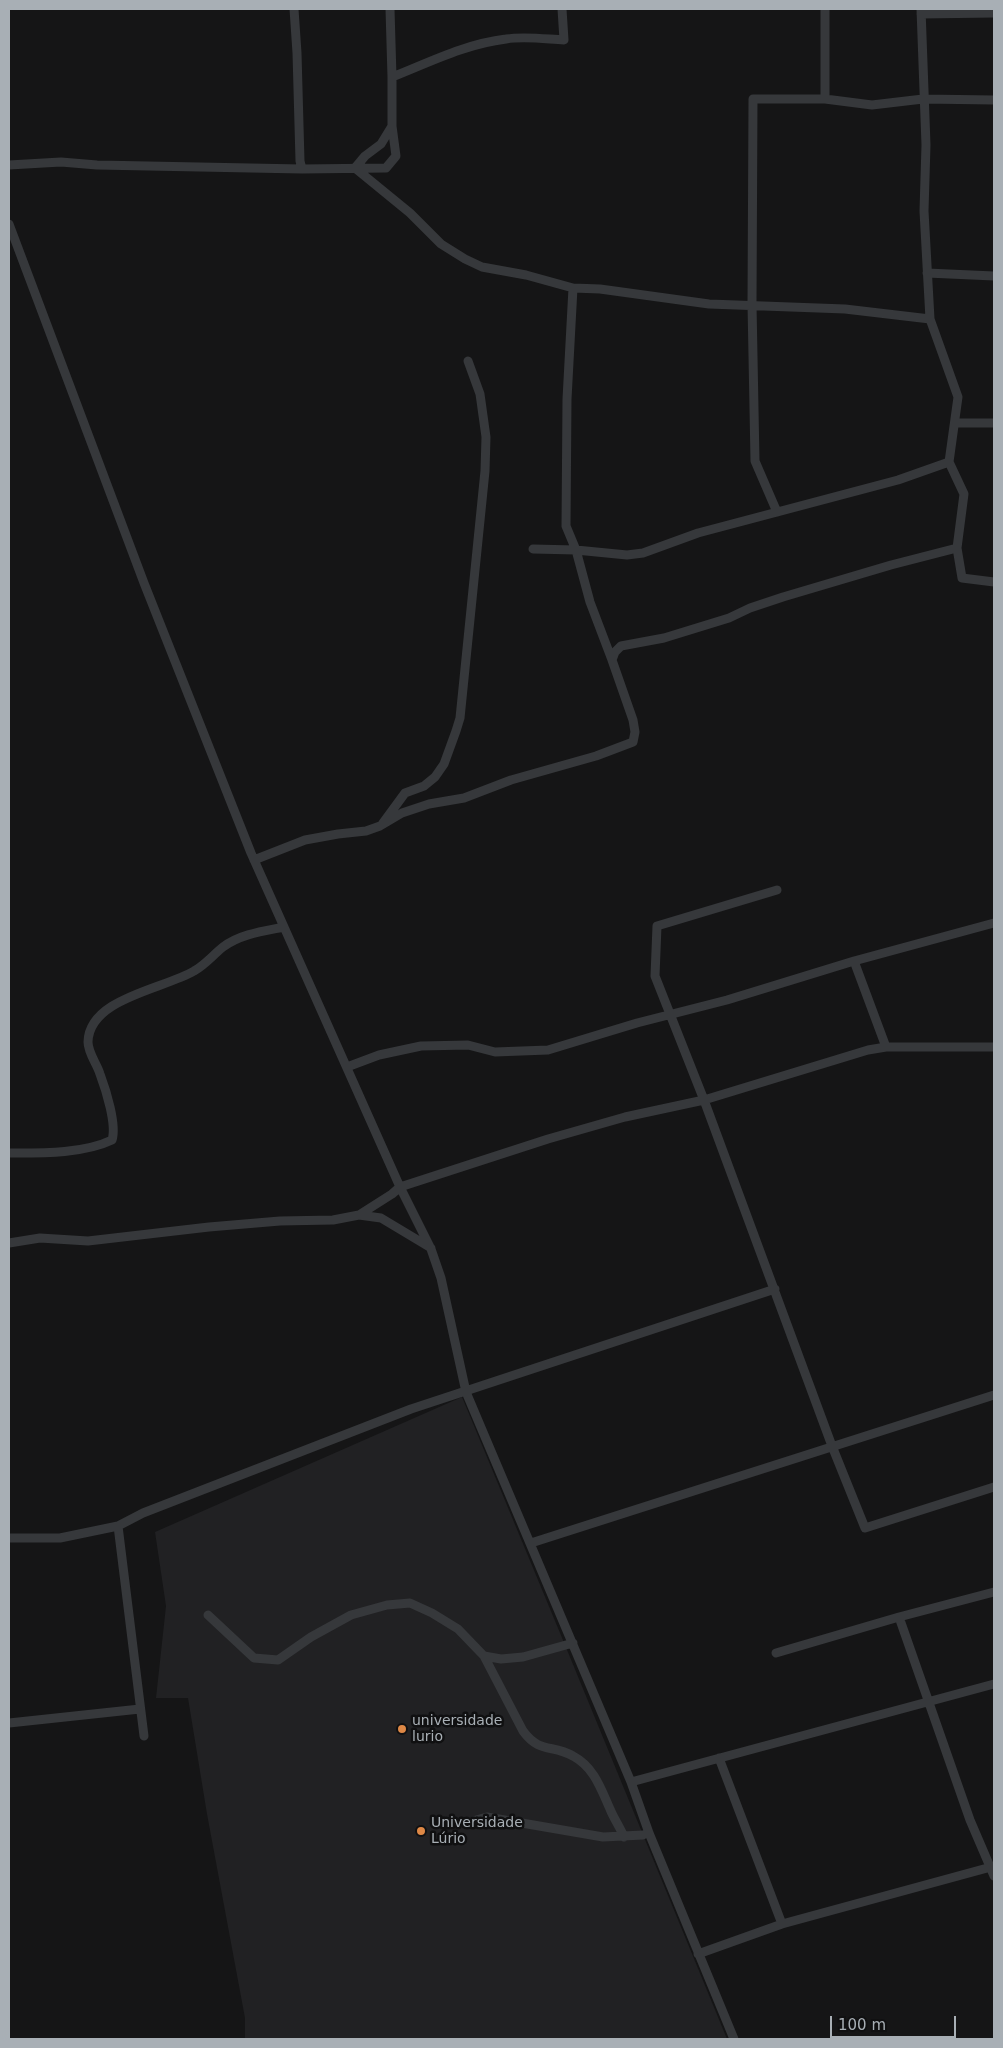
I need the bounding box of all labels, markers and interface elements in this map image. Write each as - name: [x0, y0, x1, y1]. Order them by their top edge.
- place label: universidade lurio: [412, 1713, 502, 1745]
- marker: universidade lurio: [396, 1723, 408, 1735]
- place label: Universidade Lúrio: [431, 1815, 523, 1848]
- marker: Universidade Lúrio: [415, 1825, 427, 1837]
- scale bar: [833, 2006, 959, 2038]
- text: 100 m: [838, 2016, 886, 2034]

